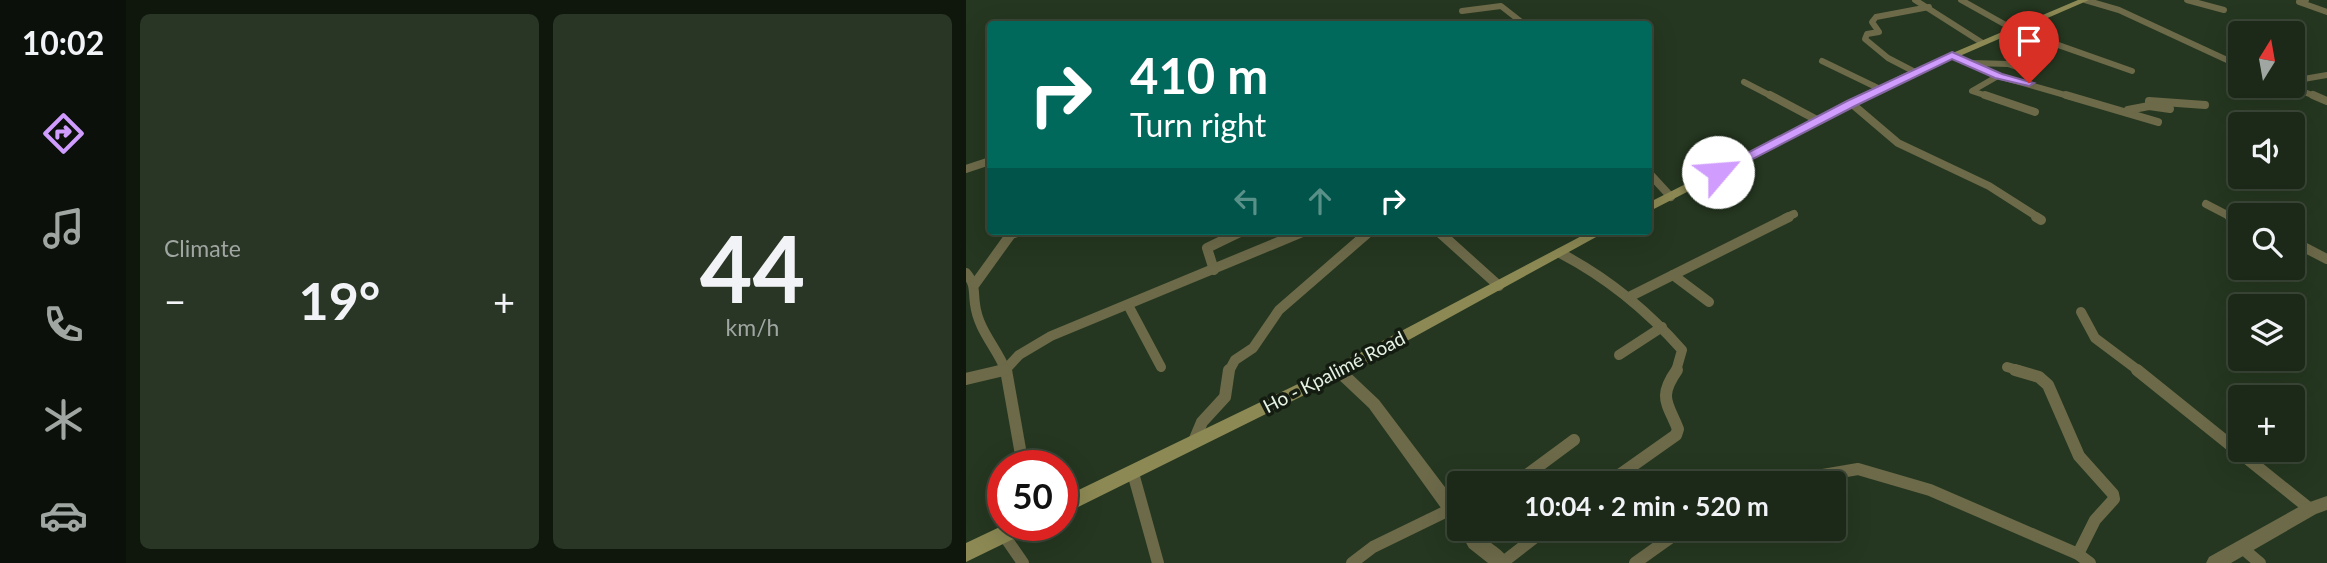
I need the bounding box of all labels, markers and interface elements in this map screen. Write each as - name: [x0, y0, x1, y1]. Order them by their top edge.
- pin: [1999, 11, 2059, 83]
- north arrow: [2228, 21, 2305, 98]
- map controls: [2228, 21, 2305, 462]
- icon: arrive: [2010, 22, 2048, 60]
- text: 10:02: [22, 23, 104, 62]
- text: 410 m: [1130, 46, 1268, 104]
- icon: right: [1015, 49, 1106, 140]
- text: Turn right: [1130, 105, 1266, 144]
- icon: directions: [39, 109, 88, 158]
- button: sound: [2228, 112, 2305, 189]
- position arrow: [1681, 135, 1755, 209]
- icon: left: [1228, 182, 1266, 220]
- icon: ahead: [1301, 182, 1339, 220]
- icon: right: [1374, 182, 1412, 220]
- button: search: [2228, 203, 2305, 280]
- icon: music: [39, 204, 88, 253]
- text: 44: [700, 213, 805, 322]
- text: Climate: [164, 234, 241, 262]
- text: 19°: [299, 269, 380, 331]
- text: −: [164, 278, 186, 324]
- text: +: [493, 278, 515, 324]
- button: layers: [2228, 294, 2305, 371]
- icon: phone: [39, 300, 88, 349]
- text: km/h: [726, 313, 779, 341]
- street label: Ho - Kpalimé Road: [1259, 326, 1409, 417]
- button: +: [2228, 385, 2305, 462]
- icon: climate: [39, 395, 88, 444]
- speed limit sign: 50: [987, 450, 1078, 541]
- text: 10:04 · 2 min · 520 m: [1524, 490, 1769, 522]
- icon: car: [39, 491, 88, 540]

